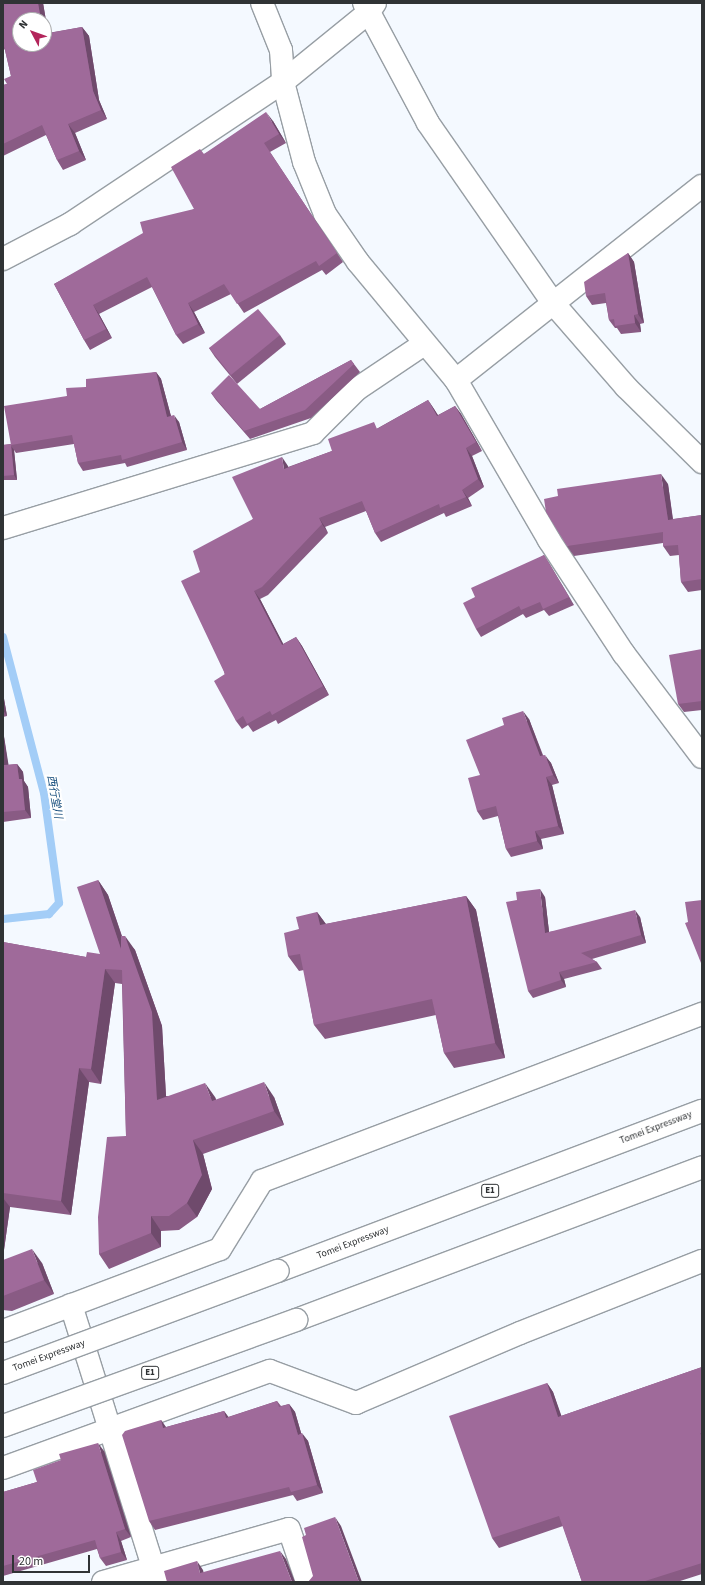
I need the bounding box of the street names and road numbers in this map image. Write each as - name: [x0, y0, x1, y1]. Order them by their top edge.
- street label: Tomei Expressway: [618, 1109, 694, 1147]
- road number: E1: [481, 1184, 499, 1198]
- street label: Tomei Expressway: [315, 1224, 391, 1262]
- street label: Tomei Expressway: [11, 1337, 87, 1375]
- road number: E1: [141, 1366, 159, 1380]

